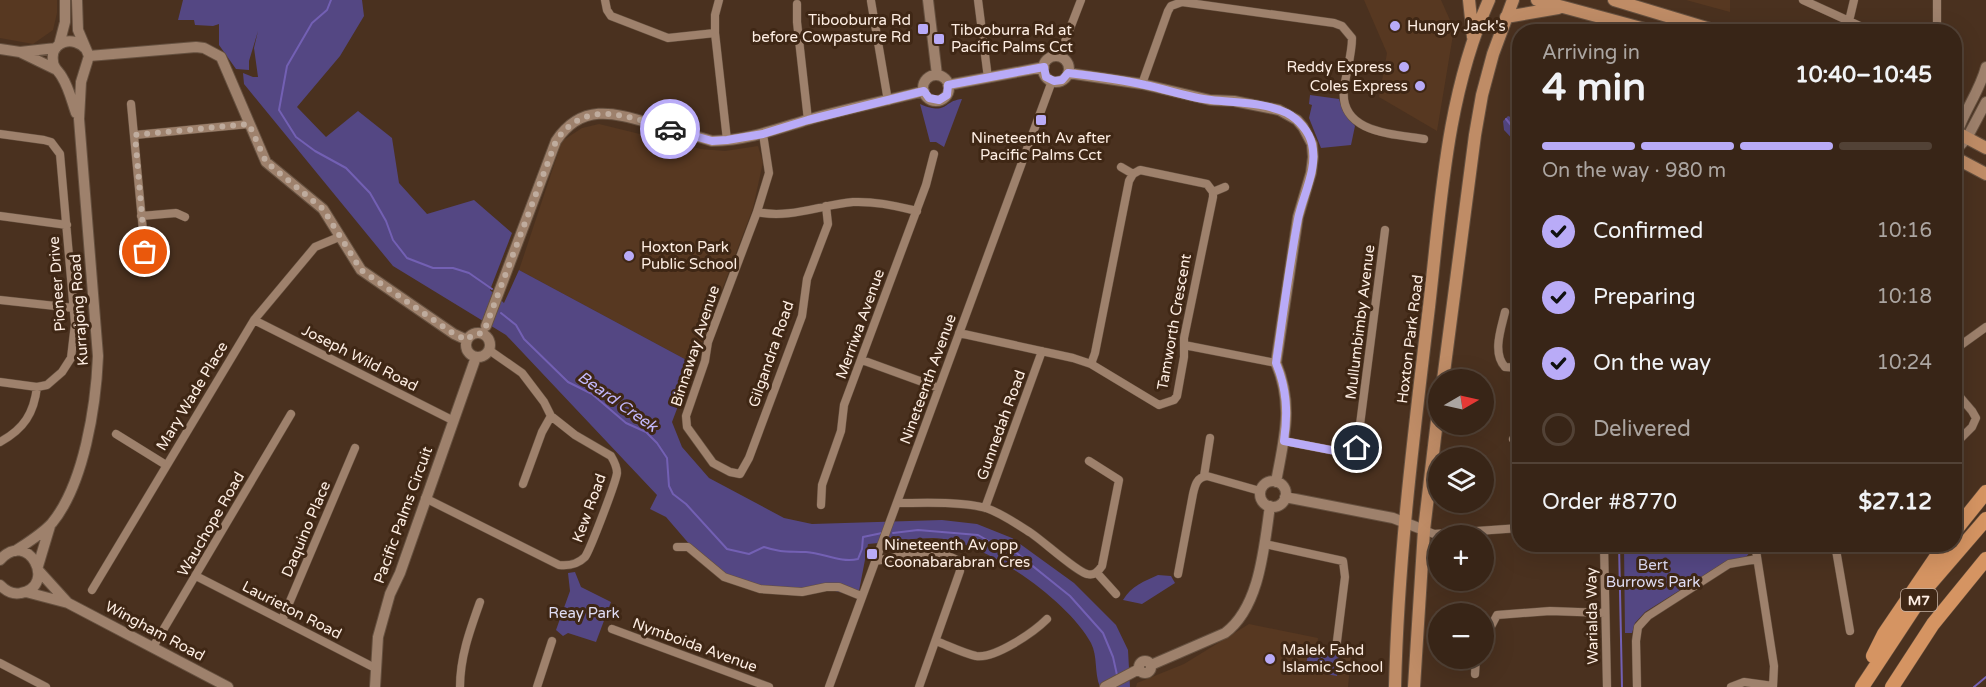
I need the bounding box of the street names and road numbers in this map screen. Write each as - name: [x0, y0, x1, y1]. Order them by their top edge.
- street label: Pioneer Drive: [45, 236, 69, 332]
- street label: Mullumbimby Avenue: [1342, 244, 1378, 400]
- street label: Tamworth Crescent: [1153, 252, 1195, 392]
- street label: Kurrajong Road: [66, 253, 92, 367]
- street label: Merriwa Avenue: [832, 267, 888, 381]
- street label: Hoxton Park Road: [1393, 274, 1427, 404]
- street label: Binnaway Avenue: [667, 283, 723, 409]
- street label: Gilgandra Road: [744, 299, 798, 409]
- street label: Nineteenth Avenue: [896, 311, 960, 447]
- street label: Joseph Wild Road: [299, 321, 421, 395]
- street label: Mary Wade Place: [152, 338, 232, 454]
- street label: Gunnedah Road: [973, 367, 1029, 483]
- street label: Pacific Palms Circuit: [370, 444, 436, 586]
- street label: Wauchope Road: [174, 468, 248, 580]
- street label: Kew Road: [568, 471, 610, 545]
- street label: Daquino Place: [278, 478, 334, 580]
- street label: Warialda Way: [1582, 567, 1602, 665]
- street label: Laurieton Road: [239, 577, 345, 643]
- road number: M7: [1901, 589, 1937, 611]
- street label: Wingham Road: [102, 597, 208, 665]
- street label: Nymboida Avenue: [630, 614, 760, 676]

